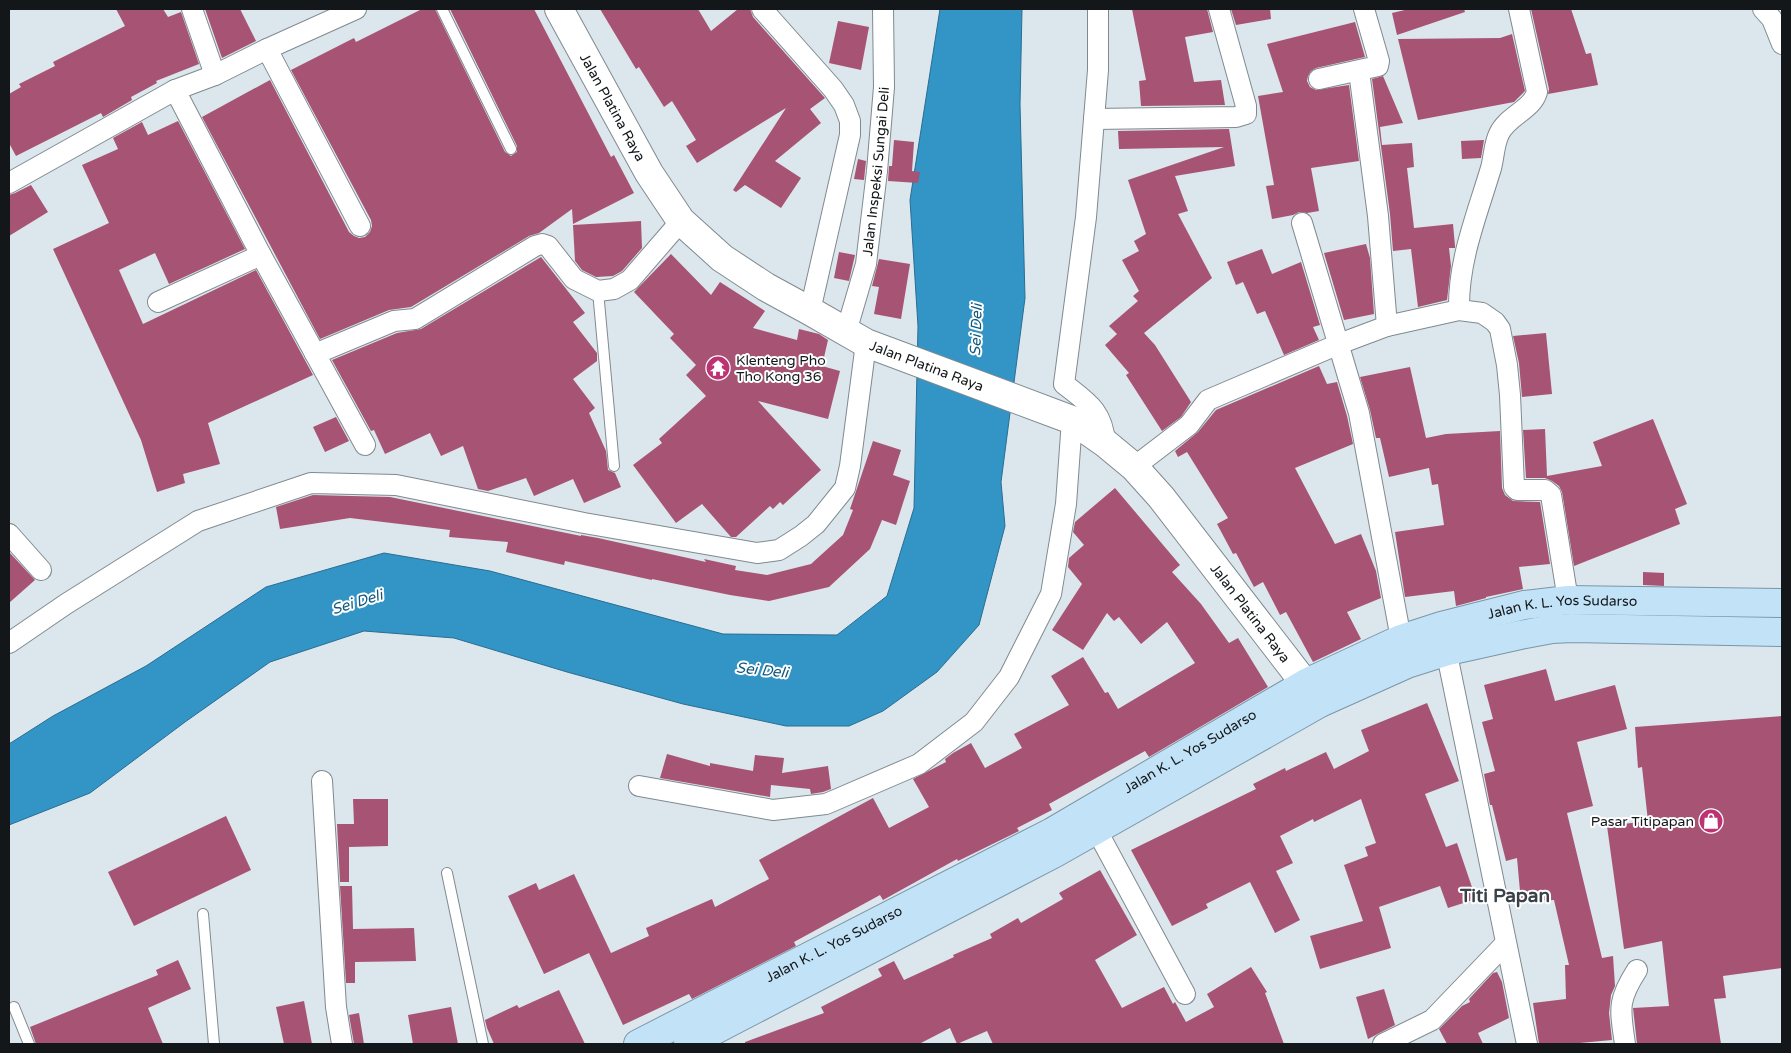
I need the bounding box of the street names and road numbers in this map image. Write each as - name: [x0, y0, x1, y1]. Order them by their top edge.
- street label: Jalan Platina Raya: [576, 51, 649, 164]
- street label: Jalan Inspeksi Sungai Deli: [859, 86, 893, 257]
- street label: Jalan Platina Raya: [867, 337, 986, 395]
- street label: Jalan Platina Raya: [1207, 560, 1294, 666]
- street label: Jalan K. L. Yos Sudarso: [1486, 592, 1637, 623]
- street label: Jalan K. L. Yos Sudarso: [1121, 706, 1260, 797]
- street label: Jalan K. L. Yos Sudarso: [763, 902, 905, 986]

